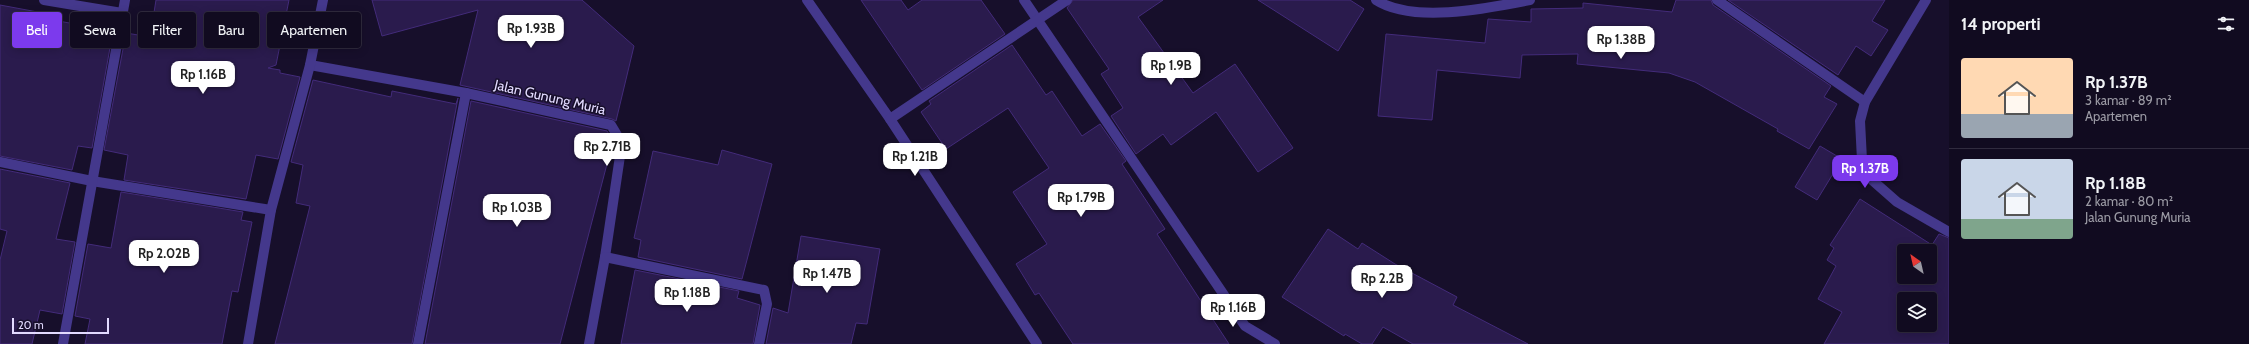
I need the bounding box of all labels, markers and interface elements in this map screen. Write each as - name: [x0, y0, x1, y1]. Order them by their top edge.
- chip: Beli: [12, 12, 62, 48]
- chip: Sewa: [70, 12, 130, 48]
- chip: Filter: [138, 12, 196, 48]
- chip: Baru: [204, 12, 259, 48]
- chip: Apartemen: [267, 12, 361, 48]
- icon: filters: [2215, 13, 2237, 35]
- text: 14 properti: [1961, 14, 2041, 34]
- pin: Rp 1.93B: [490, 15, 572, 49]
- text: Rp 1.93B: [507, 20, 555, 36]
- pin: Rp 1.38B: [1580, 26, 1662, 60]
- text: Rp 1.38B: [1596, 31, 1646, 47]
- pin: Rp 1.9B: [1134, 52, 1208, 86]
- text: Rp 1.9B: [1150, 57, 1192, 73]
- pin: Rp 1.16B: [162, 61, 244, 95]
- text: Rp 1.16B: [180, 66, 226, 82]
- text: Rp 1.37B: [2085, 72, 2148, 92]
- icon: home: [1993, 74, 2041, 122]
- street label: Jalan Gunung Muria: [492, 75, 608, 119]
- text: 3 kamar · 89 m²: [2085, 92, 2172, 108]
- text: Apartemen: [2085, 108, 2147, 124]
- pin: Rp 2.71B: [566, 133, 648, 167]
- text: Rp 2.71B: [583, 138, 631, 154]
- pin: Rp 1.21B: [874, 143, 956, 177]
- text: Rp 1.21B: [892, 148, 938, 164]
- pin: Rp 1.37B: [1824, 155, 1906, 189]
- text: Rp 1.37B: [1841, 160, 1889, 176]
- text: Rp 1.18B: [2085, 173, 2146, 193]
- icon: home: [1993, 175, 2041, 223]
- pin: Rp 1.79B: [1040, 184, 1122, 218]
- text: Rp 1.79B: [1057, 189, 1105, 205]
- text: 2 kamar · 80 m²: [2085, 193, 2173, 209]
- pin: Rp 1.03B: [476, 194, 558, 228]
- text: Rp 1.03B: [492, 199, 542, 215]
- text: Jalan Gunung Muria: [2085, 209, 2190, 225]
- pin: Rp 2.02B: [123, 240, 205, 274]
- north arrow: [1897, 244, 1937, 284]
- map controls: [1897, 244, 1937, 332]
- text: Rp 2.02B: [138, 245, 190, 261]
- pin: Rp 1.47B: [786, 260, 868, 294]
- text: Rp 1.47B: [803, 265, 851, 281]
- pin: Rp 2.2B: [1345, 265, 1419, 299]
- text: Rp 2.2B: [1360, 270, 1404, 286]
- pin: Rp 1.18B: [646, 279, 728, 313]
- text: Rp 1.18B: [664, 284, 710, 300]
- button: layers: [1897, 292, 1937, 332]
- pin: Rp 1.16B: [1192, 294, 1274, 328]
- text: Rp 1.16B: [1210, 299, 1256, 315]
- scale bar: [12, 316, 109, 335]
- text: 20 m: [18, 318, 44, 332]

